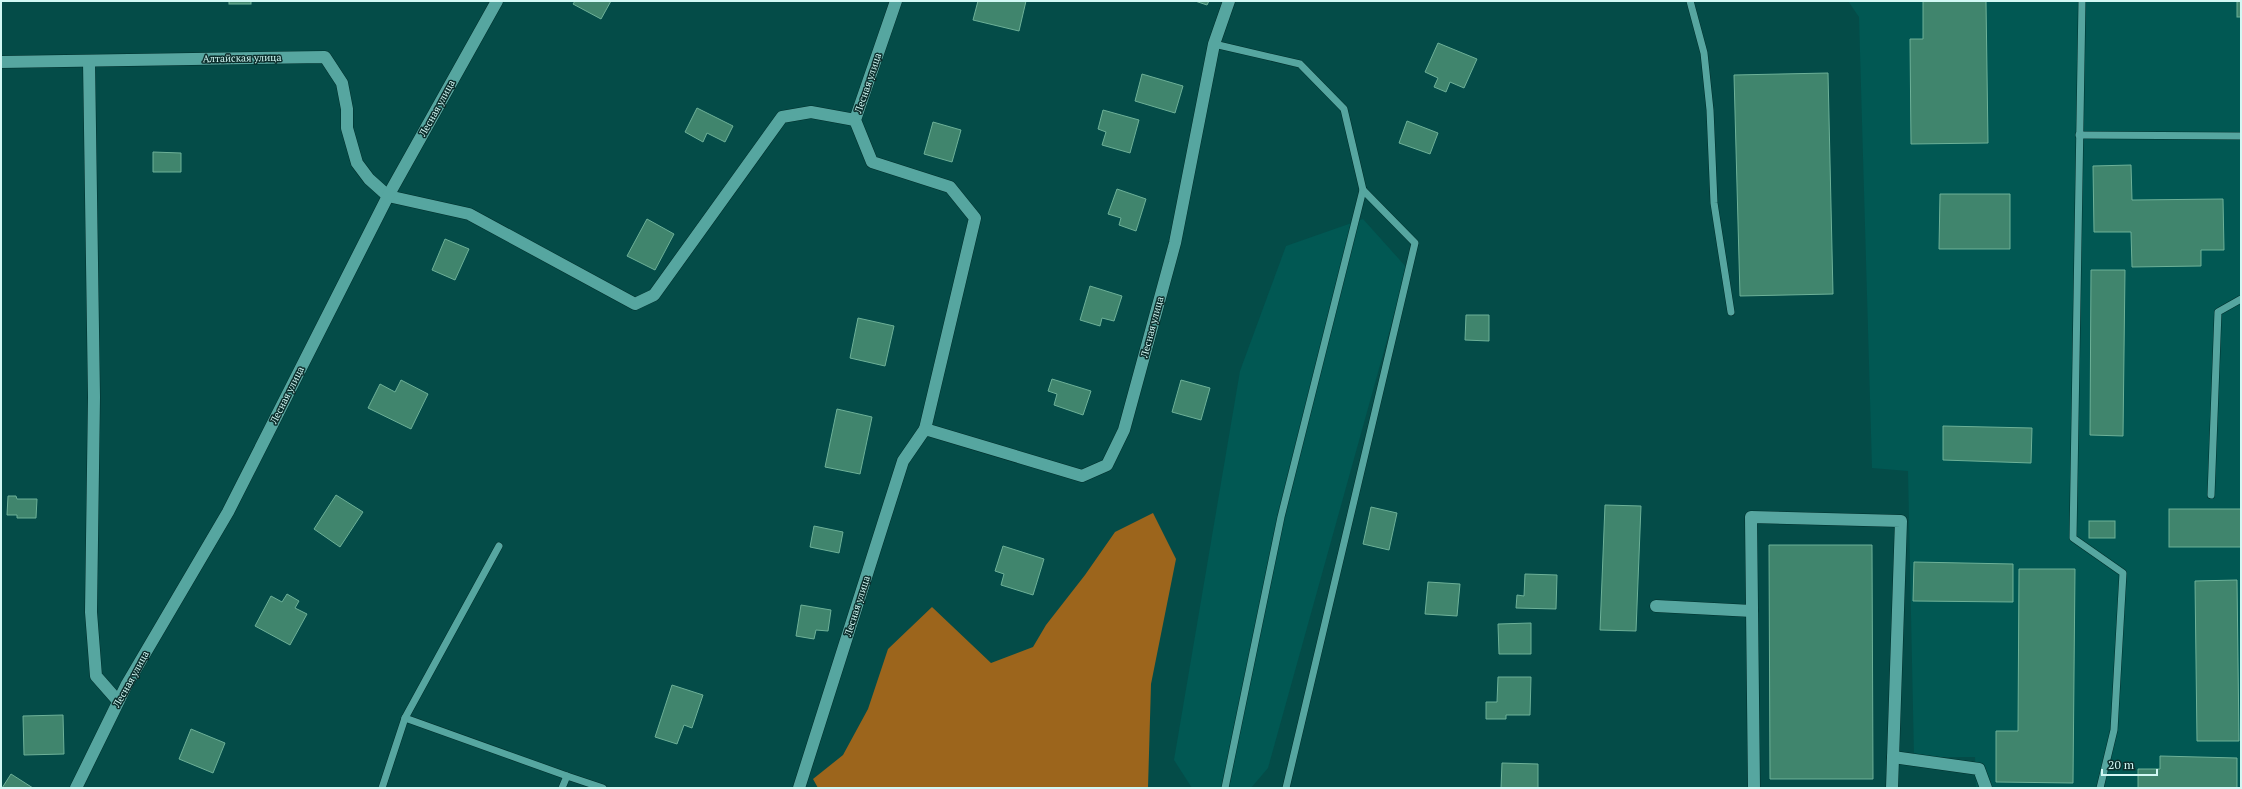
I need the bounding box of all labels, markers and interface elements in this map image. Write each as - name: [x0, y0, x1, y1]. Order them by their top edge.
- street label: Алтайская улица: [202, 51, 282, 65]
- street label: Лесная улица: [851, 51, 884, 116]
- street label: Лесная улица: [416, 77, 458, 139]
- street label: Лесная улица: [1137, 295, 1166, 360]
- street label: Лесная улица: [267, 364, 307, 427]
- street label: Лесная улица: [841, 574, 873, 639]
- street label: Лесная улица: [110, 648, 152, 710]
- scale bar: [2102, 751, 2157, 777]
- text: 20 m: [2108, 757, 2135, 772]

